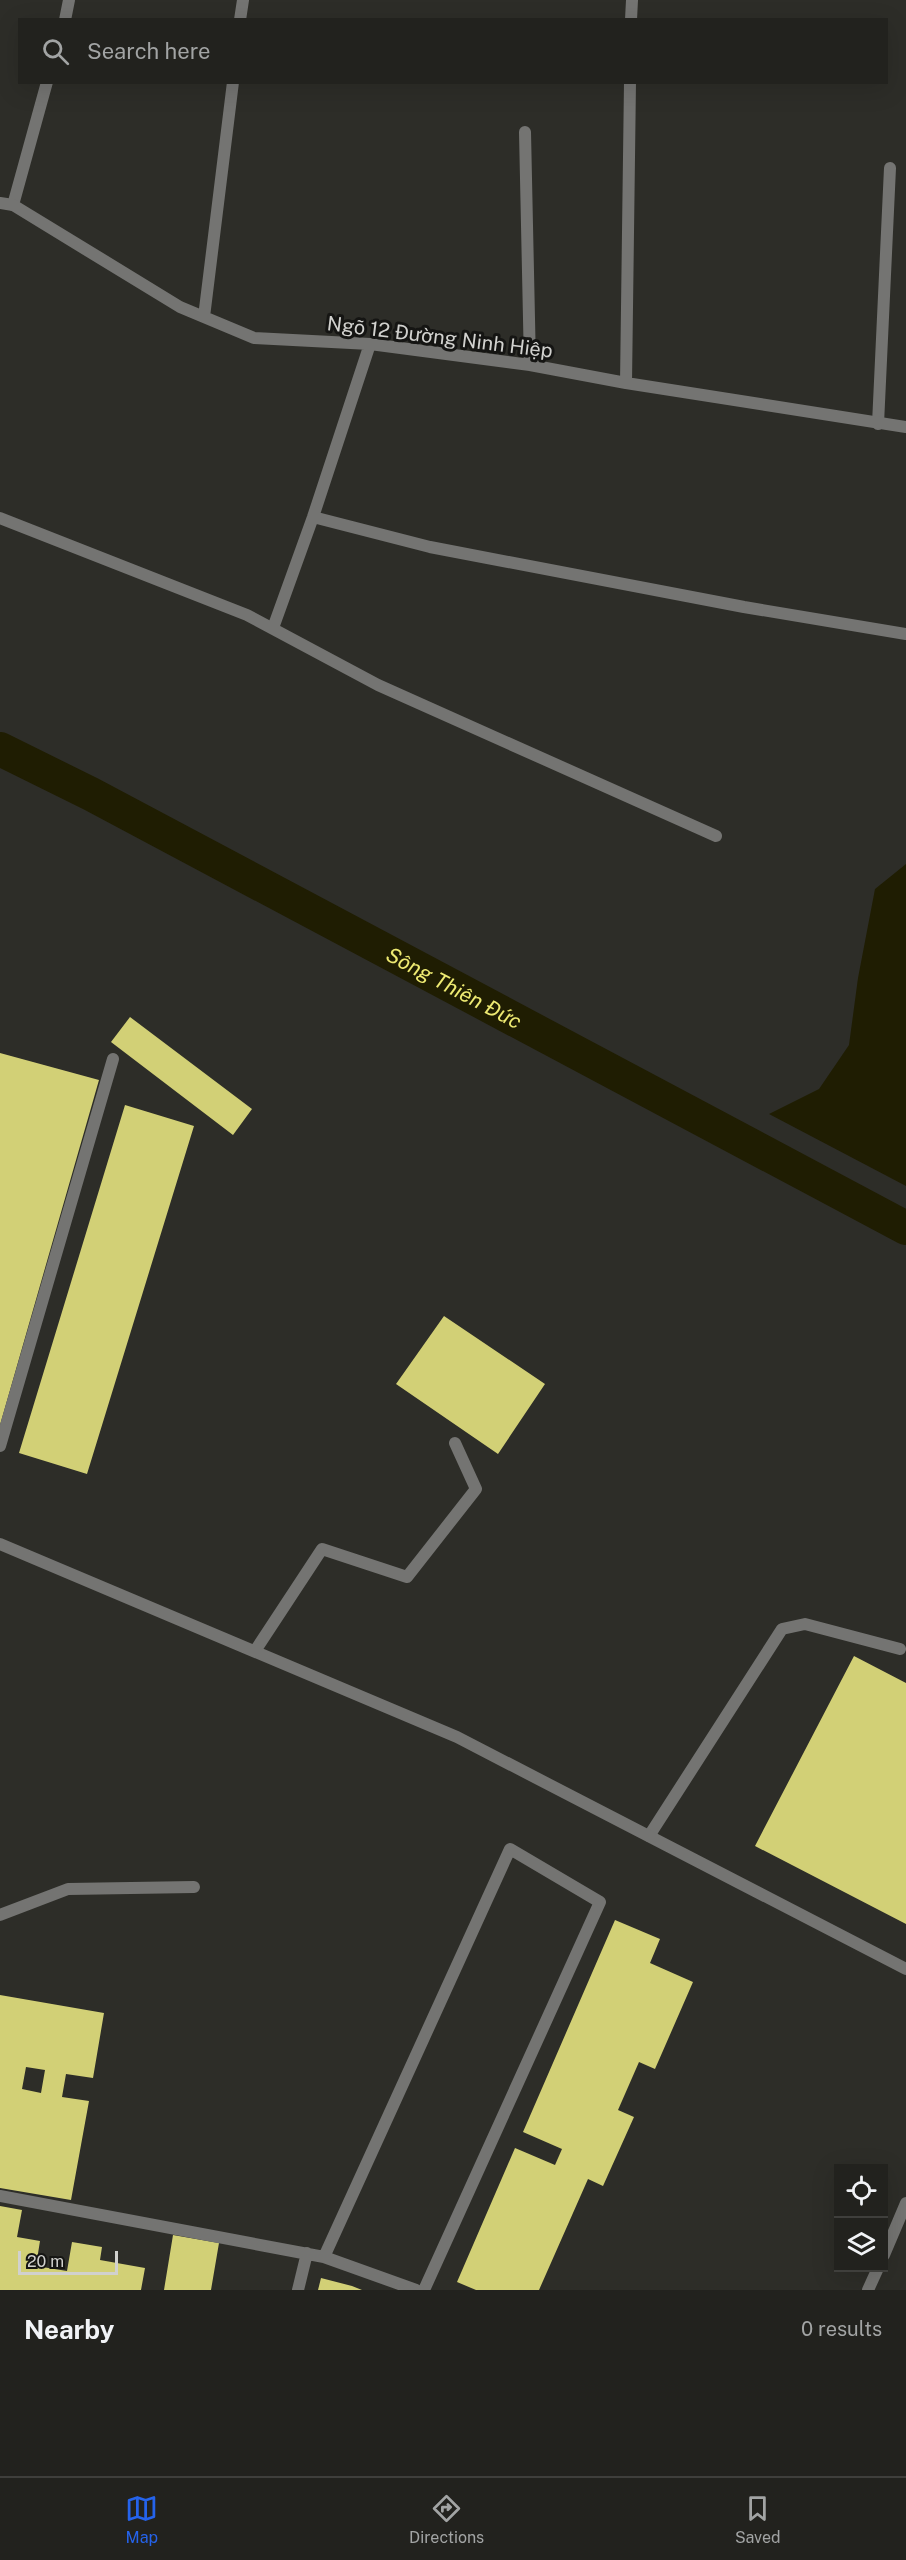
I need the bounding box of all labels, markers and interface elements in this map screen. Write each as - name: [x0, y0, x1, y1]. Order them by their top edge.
- search box: [18, 18, 888, 84]
- icon: search: [39, 35, 72, 68]
- text: Search here: [87, 38, 211, 64]
- street label: Ngõ 12 Đường Ninh Hiệp: [326, 311, 554, 363]
- water label: Sông Thiên Đức: [382, 941, 526, 1034]
- map controls: [834, 2164, 888, 2272]
- button: locate: [834, 2164, 888, 2218]
- button: layers: [834, 2218, 888, 2272]
- scale bar: [18, 2248, 118, 2276]
- text: 20 m: [27, 2252, 64, 2271]
- text: Nearby: [24, 2314, 114, 2345]
- text: 0 results: [801, 2317, 882, 2341]
- tab: Map: [125, 2492, 158, 2547]
- tab: Directions: [409, 2492, 484, 2547]
- tab: Saved: [735, 2492, 781, 2547]

